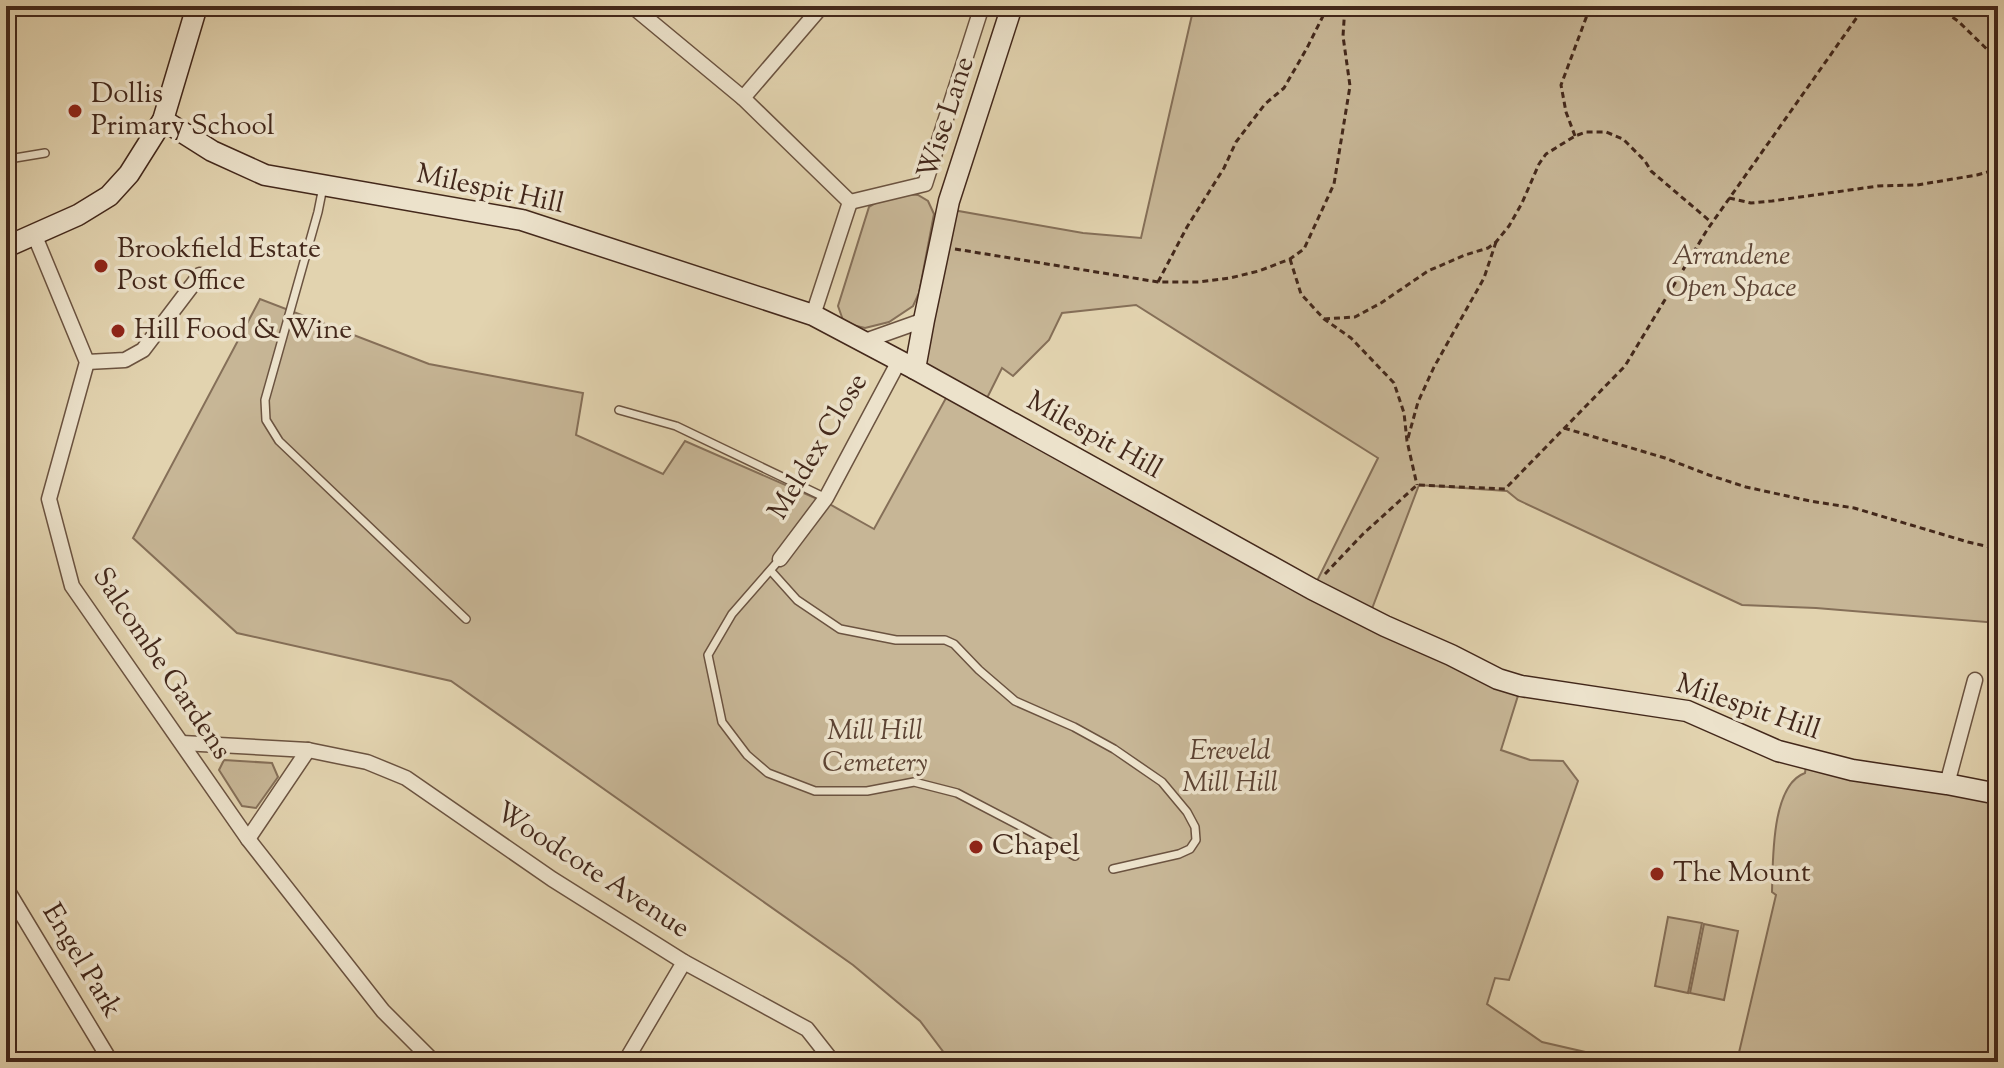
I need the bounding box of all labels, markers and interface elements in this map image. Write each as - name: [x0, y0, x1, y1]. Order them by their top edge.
- street label: Wise Lane: [908, 52, 986, 184]
- place label: Dollis Primary School: [91, 75, 275, 147]
- marker: Dollis Primary School: [66, 102, 84, 120]
- street label: Milespit Hill: [413, 155, 568, 225]
- place label: Brookfield Estate Post Office: [117, 230, 321, 302]
- park label: Arrandene Open Space: [1665, 237, 1797, 309]
- marker: Brookfield Estate Post Office: [92, 257, 110, 275]
- place label: Hill Food & Wine: [134, 311, 352, 351]
- marker: Hill Food & Wine: [109, 322, 127, 340]
- street label: Meldex Close: [759, 366, 879, 528]
- street label: Milespit Hill: [1019, 382, 1169, 490]
- street label: Salcombe Gardens: [82, 560, 240, 768]
- street label: Milespit Hill: [1671, 665, 1826, 751]
- park label: Mill Hill Cemetery: [822, 712, 928, 784]
- park label: Ereveld Mill Hill: [1182, 732, 1278, 804]
- street label: Woodcote Avenue: [487, 793, 697, 949]
- place label: Chapel: [992, 827, 1080, 867]
- marker: Chapel: [967, 838, 985, 856]
- place label: The Mount: [1673, 854, 1811, 894]
- marker: The Mount: [1648, 865, 1666, 883]
- street label: Engel Park: [31, 896, 131, 1026]

